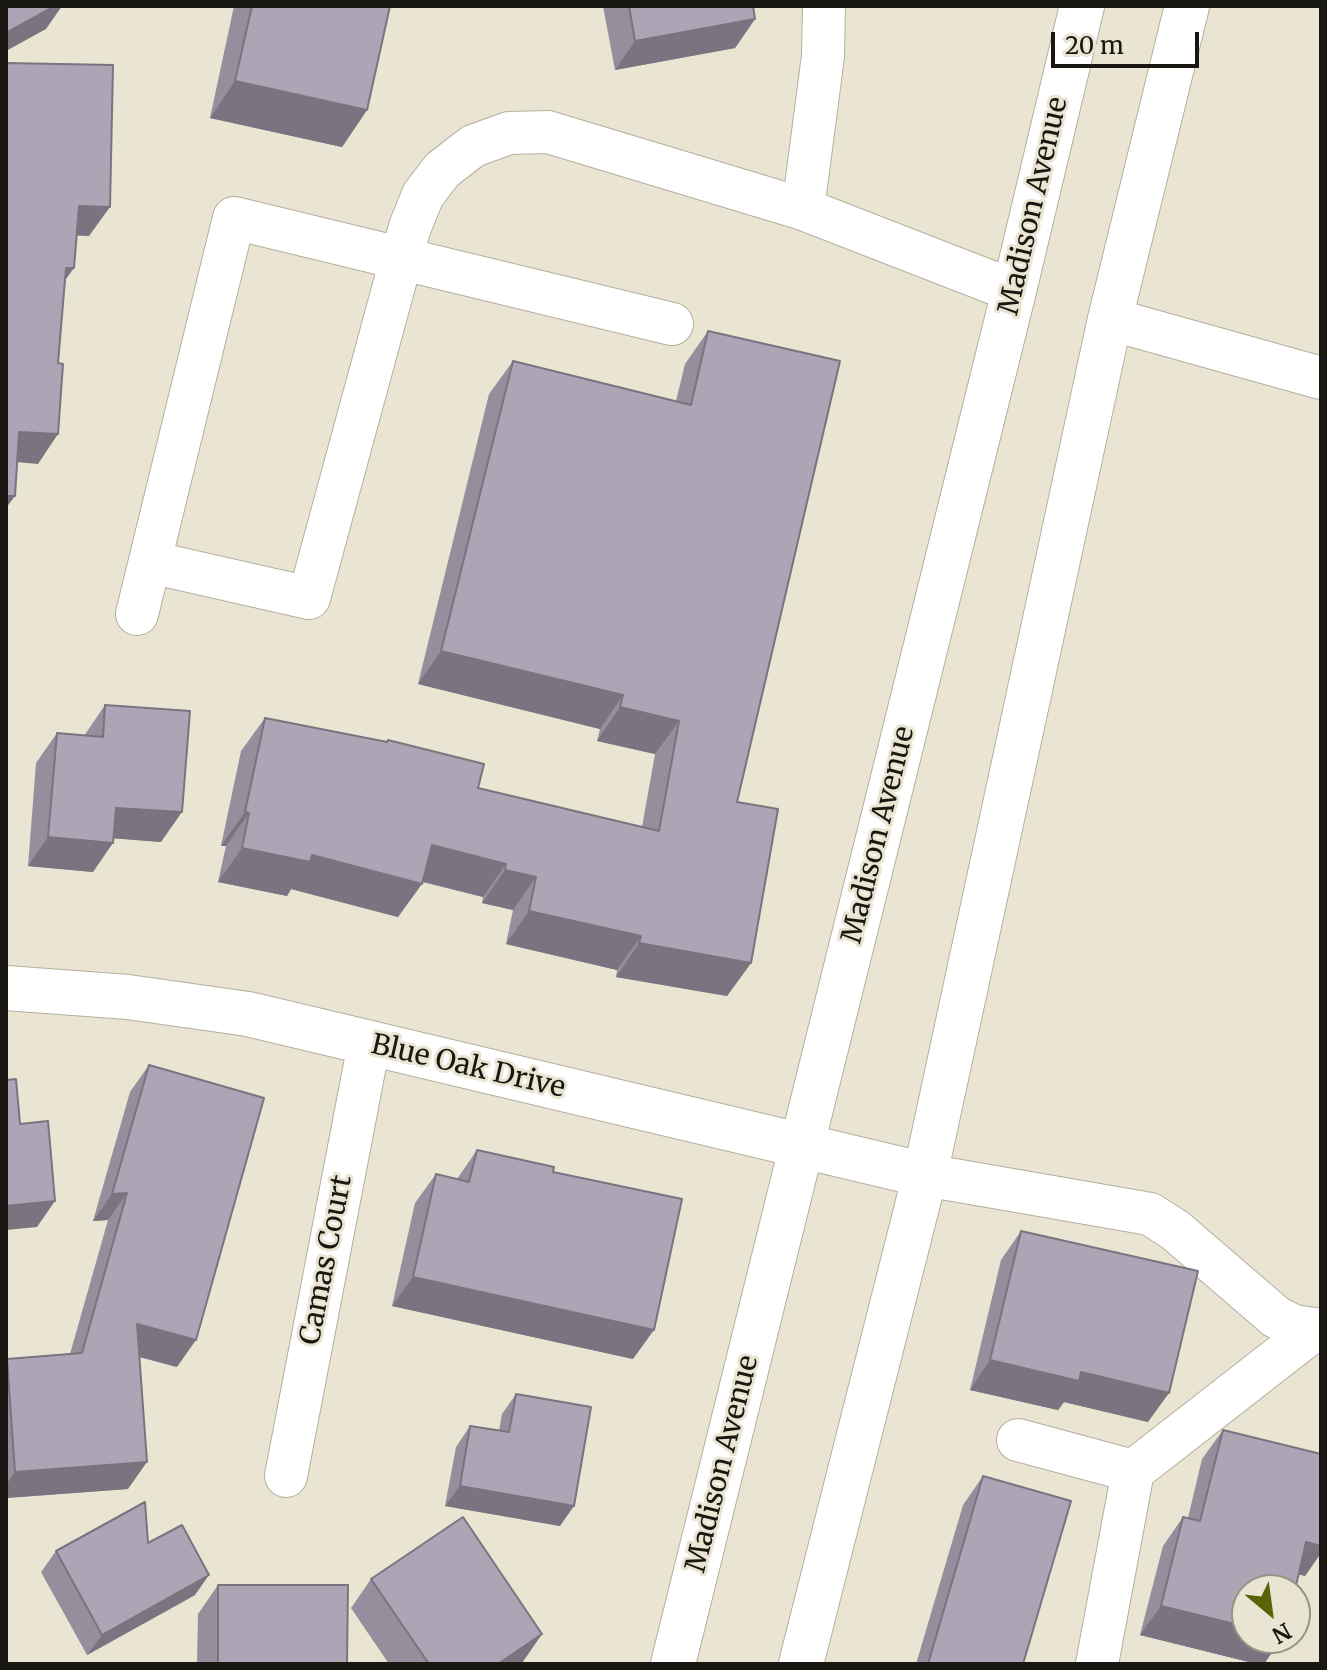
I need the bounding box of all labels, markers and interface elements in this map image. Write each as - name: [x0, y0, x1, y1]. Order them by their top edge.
- scale bar: [1055, 16, 1203, 66]
- text: 20 m: [1065, 30, 1124, 61]
- street label: Madison Avenue: [993, 94, 1075, 318]
- street label: Madison Avenue: [836, 723, 922, 947]
- street label: Blue Oak Drive: [368, 1028, 568, 1106]
- street label: Camas Court: [294, 1172, 360, 1348]
- street label: Madison Avenue: [680, 1352, 766, 1576]
- north arrow: [1231, 1574, 1311, 1654]
- text: N: [1267, 1617, 1296, 1650]

